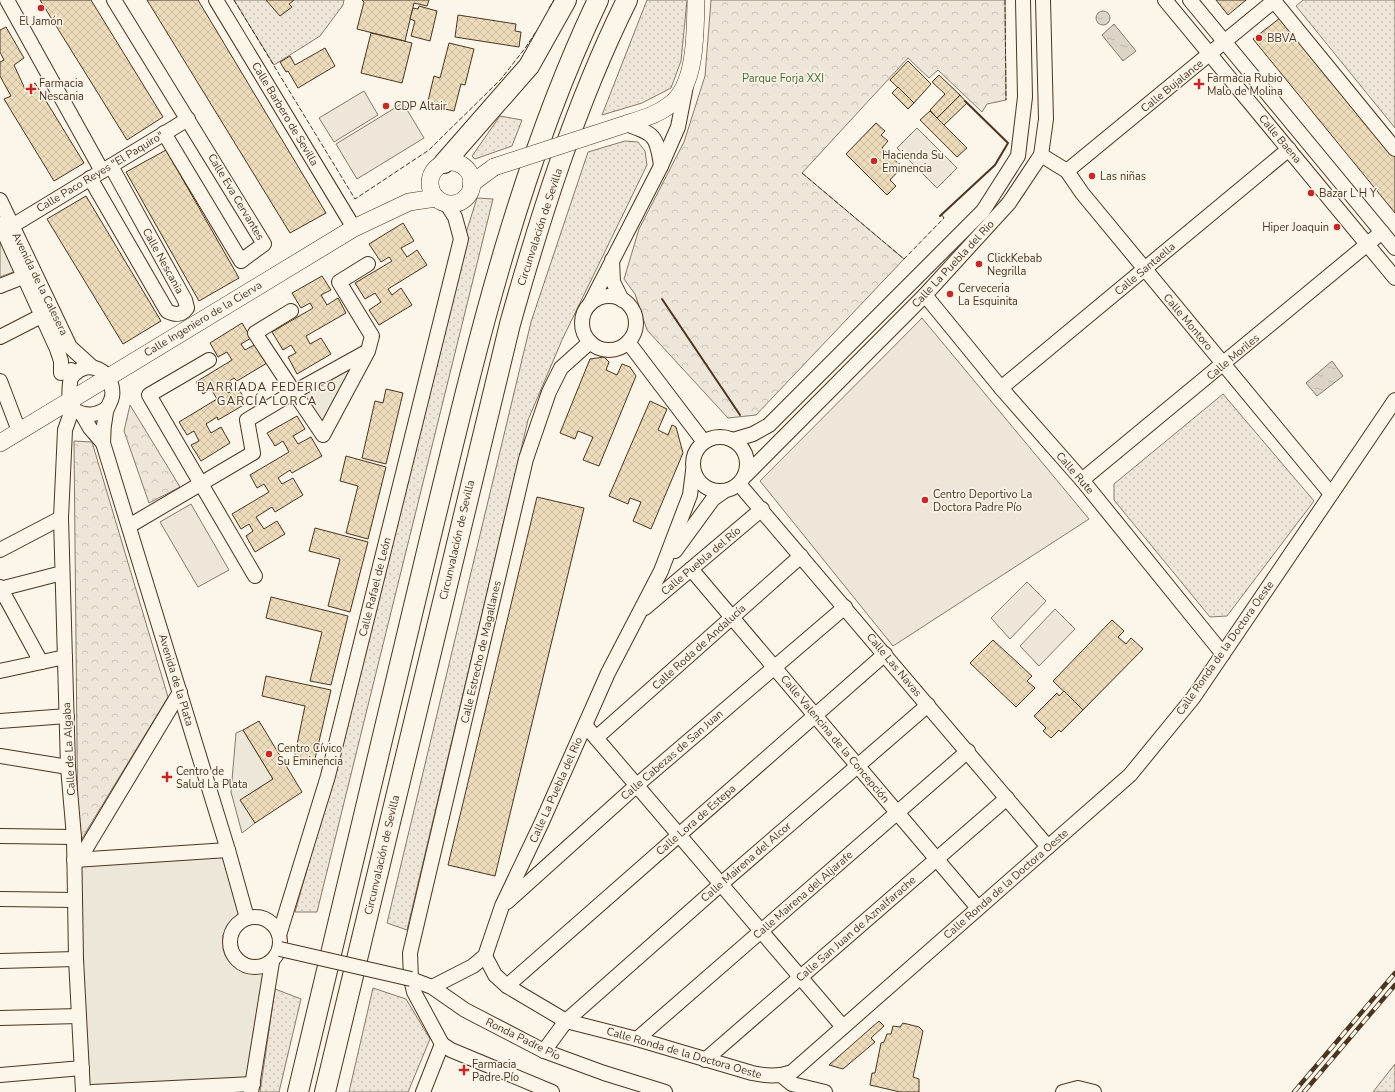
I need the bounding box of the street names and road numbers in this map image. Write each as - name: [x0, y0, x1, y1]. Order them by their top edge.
- street label: Calle Bujalance: [1138, 56, 1207, 116]
- street label: Calle Barbero de Sevilla: [248, 59, 322, 169]
- street label: Calle Baena: [1255, 111, 1305, 167]
- street label: Calle Paco Reyes "El Paquiro": [34, 128, 166, 216]
- street label: Calle Eva Cervantes: [204, 151, 268, 243]
- street label: Circunvalación de Sevilla: [514, 166, 566, 288]
- street label: Calle La Puebla del Rio: [908, 217, 998, 311]
- street label: Calle Nescania: [139, 225, 187, 297]
- street label: Avenida de la Calesera: [8, 230, 72, 338]
- street label: Calle Santaella: [1111, 239, 1179, 299]
- street label: Calle Ingeniero de la Cierva: [141, 278, 265, 360]
- street label: Calle Montoro: [1160, 290, 1216, 354]
- street label: Calle Moriles: [1203, 331, 1263, 383]
- street label: Calle Rute: [1052, 449, 1098, 497]
- street label: Circunvalación de Sevilla: [436, 478, 478, 602]
- street label: Calle Puebla del Río: [658, 523, 744, 599]
- street label: Calle Rafael de León: [355, 536, 395, 638]
- street label: Calle Ronda de la Doctora Oeste: [1173, 578, 1277, 718]
- street label: Calle Estrecho de Magallanes: [457, 579, 505, 725]
- street label: Calle Roda de Andalucía: [649, 601, 749, 693]
- street label: Calle Las Navas: [863, 630, 925, 700]
- street label: Avenida de la Plata: [155, 632, 197, 728]
- street label: Calle Valencina de la Concepción: [777, 672, 893, 806]
- street label: Calle de La Algaba: [59, 702, 79, 796]
- street label: Calle Cabezas de San Juan: [618, 706, 726, 804]
- street label: Calle La Puebla del Rio: [526, 735, 586, 845]
- street label: Calle Lora de Estepa: [653, 781, 739, 859]
- street label: Circunvalación de Sevilla: [361, 793, 403, 917]
- street label: Calle Mairena del Alcor: [698, 819, 794, 905]
- street label: Calle Ronda de la Doctora Oeste: [940, 825, 1072, 942]
- street label: Calle Mairena del Aljarafe: [750, 847, 856, 943]
- street label: Calle San Juan de Aznalfarache: [793, 873, 919, 985]
- street label: Ronda Padre Pío: [483, 1014, 563, 1064]
- street label: Calle Ronda de la Doctora Oeste: [605, 1024, 764, 1082]

